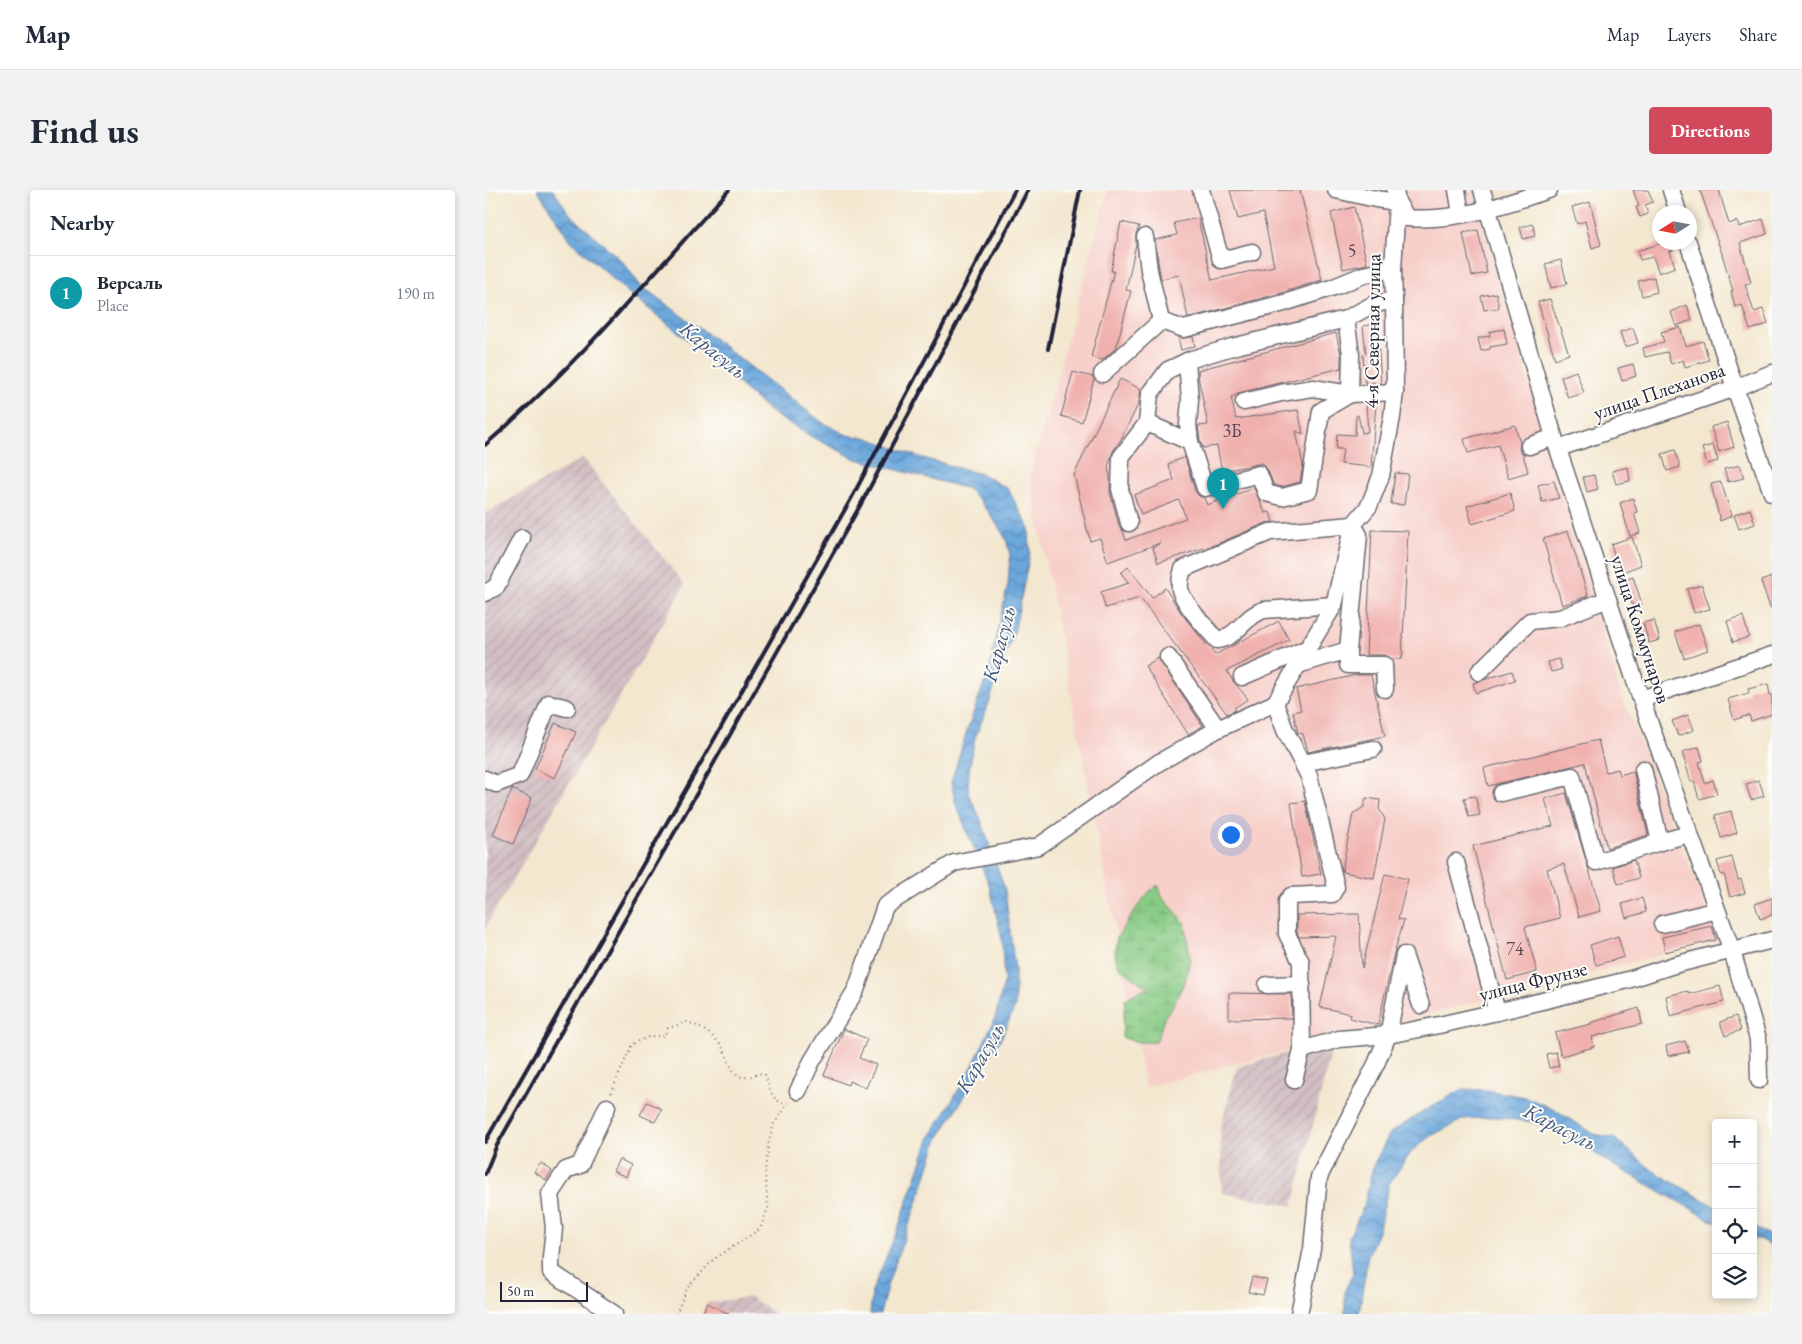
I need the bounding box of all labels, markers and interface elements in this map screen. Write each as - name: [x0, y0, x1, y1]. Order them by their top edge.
- text: Map: [25, 19, 70, 50]
- text: Map: [1607, 23, 1639, 46]
- text: Layers: [1667, 23, 1711, 46]
- text: Share: [1739, 23, 1777, 46]
- button: Directions: [1649, 107, 1772, 154]
- text: Find us: [30, 108, 139, 153]
- north arrow: [1652, 205, 1697, 250]
- text: Nearby: [50, 209, 114, 236]
- house number: 5: [1348, 239, 1356, 262]
- street label: 4-я Северная улица: [1358, 253, 1386, 409]
- text: Версаль: [97, 270, 163, 295]
- text: 1: [62, 283, 70, 304]
- text: 190 m: [396, 283, 435, 304]
- text: Place: [97, 295, 129, 316]
- water label: Карасуль: [674, 314, 752, 385]
- street label: улица Плеханова: [1590, 356, 1728, 426]
- house number: 3Б: [1222, 419, 1242, 442]
- pin: 1: [1207, 468, 1239, 509]
- street label: улица Коммунаров: [1605, 552, 1677, 706]
- water label: Карасуль: [975, 603, 1022, 686]
- your location: [1218, 822, 1244, 848]
- house number: 74: [1506, 937, 1524, 960]
- street label: улица Фрунзе: [1476, 955, 1590, 1007]
- water label: Карасуль: [948, 1017, 1011, 1099]
- water label: Карасуль: [1519, 1096, 1601, 1156]
- map controls: [1712, 1119, 1757, 1299]
- button: +: [1712, 1119, 1757, 1164]
- button: −: [1712, 1164, 1757, 1209]
- button: locate: [1712, 1209, 1757, 1254]
- button: layers: [1712, 1254, 1757, 1299]
- scale bar: [500, 1279, 587, 1302]
- text: 50 m: [507, 1282, 534, 1300]

